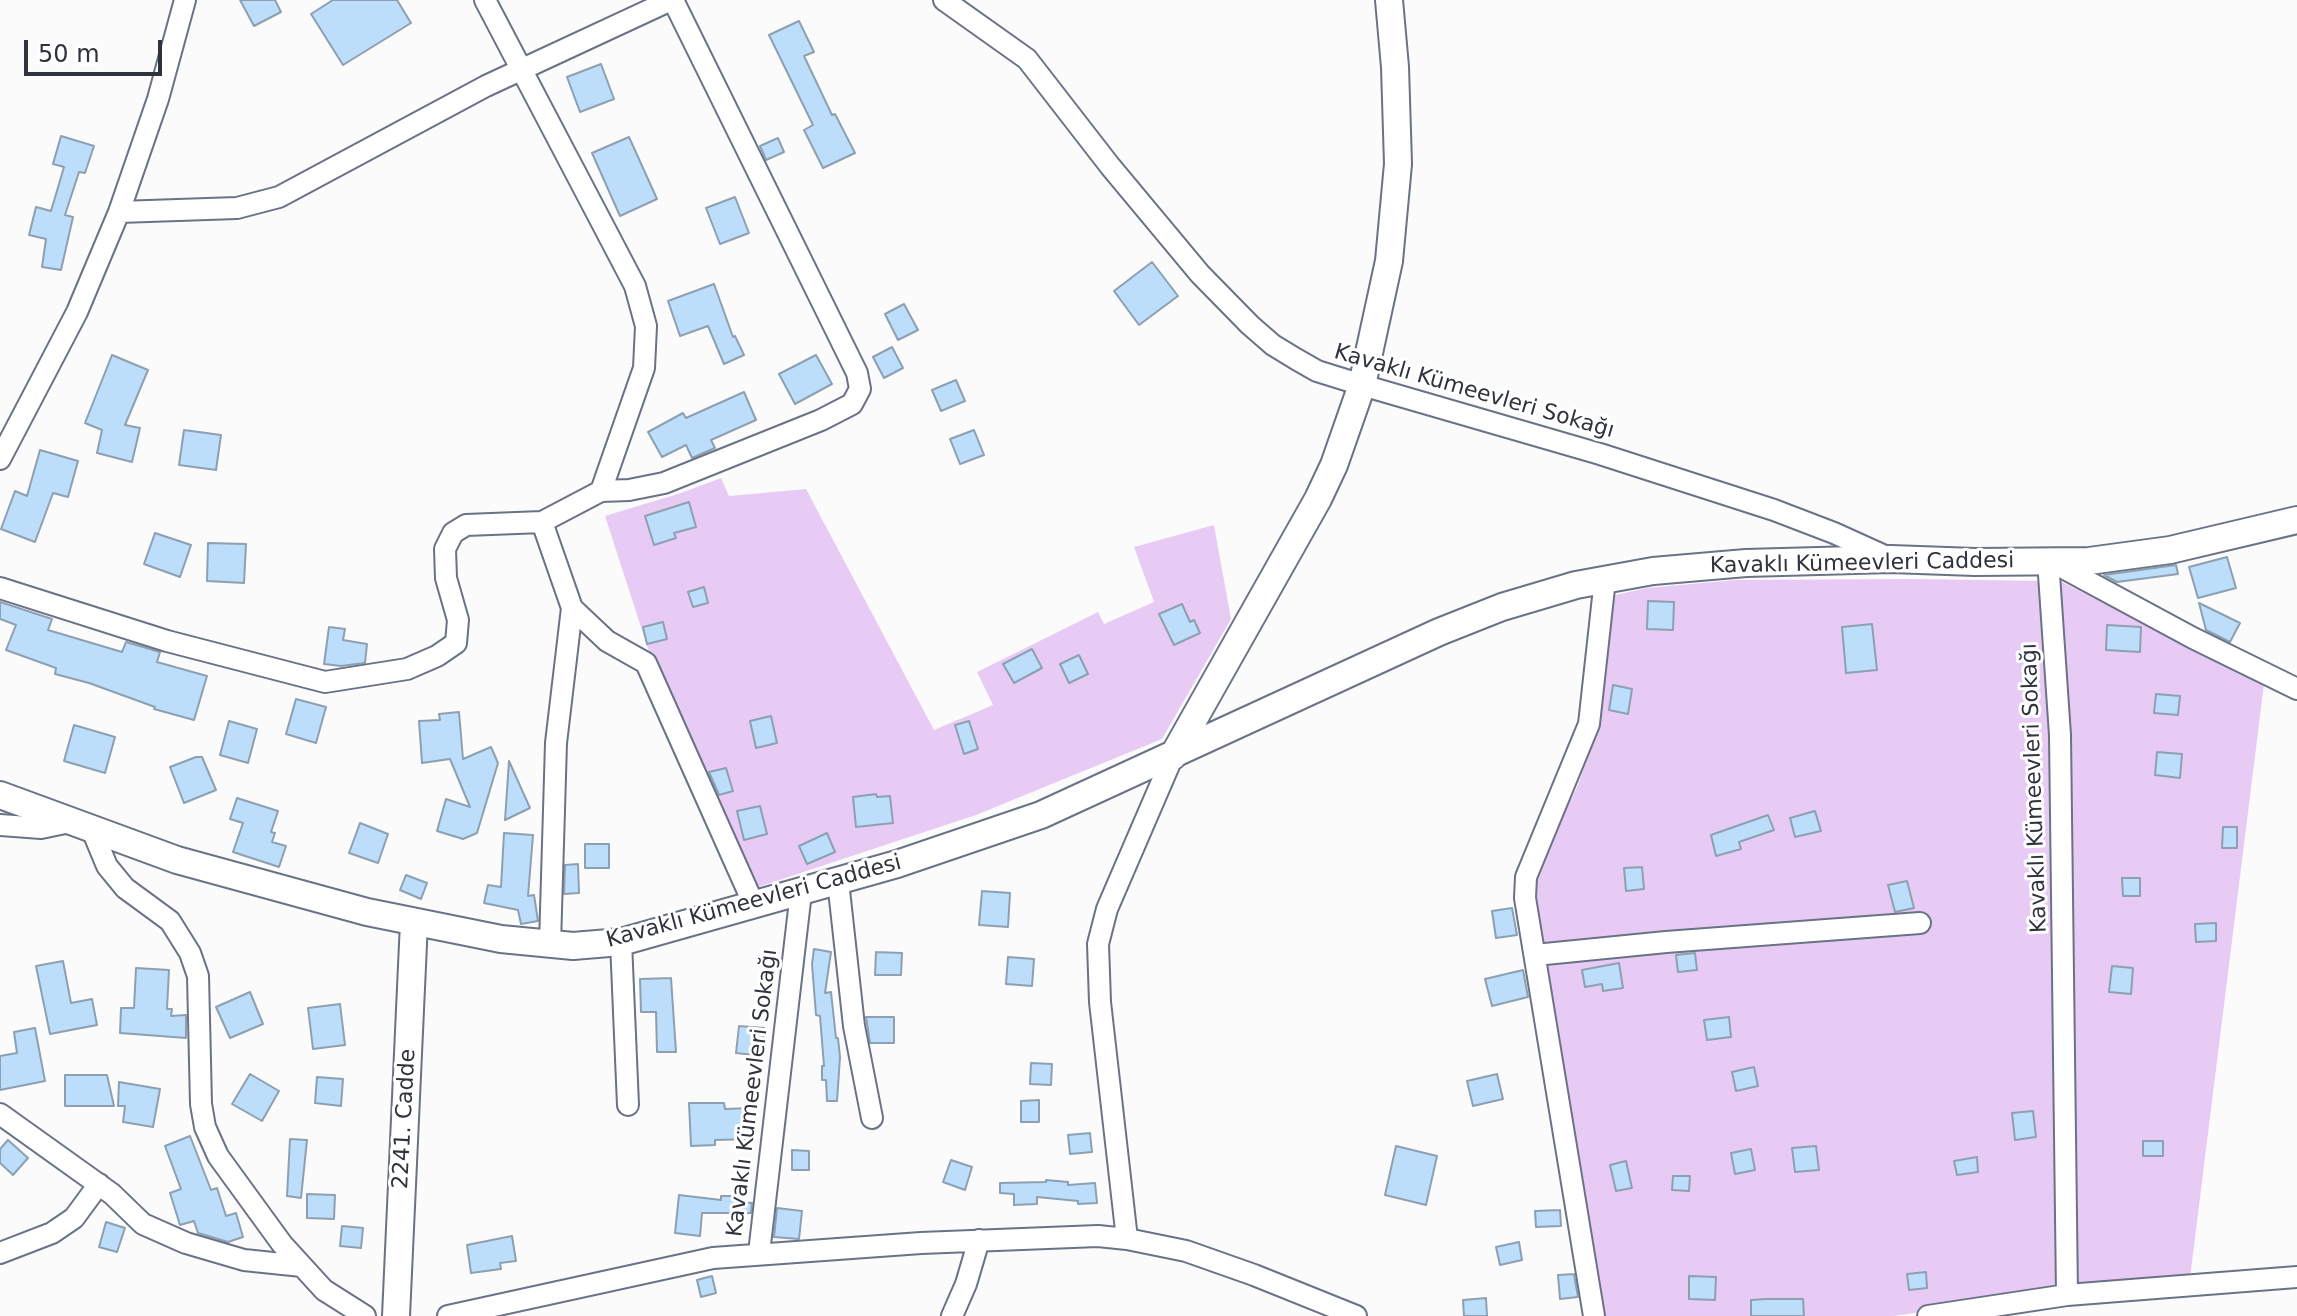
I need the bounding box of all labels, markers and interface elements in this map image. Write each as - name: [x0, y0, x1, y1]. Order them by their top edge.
- scale bar: [28, 24, 166, 74]
- text: 50 m: [38, 40, 100, 68]
- street label: Kavaklı Kümeevleri Sokağı: [1331, 339, 1617, 445]
- street label: Kavaklı Kümeevleri Caddesi: [1710, 548, 2014, 580]
- street label: Kavaklı Kümeevleri Sokağı: [2017, 643, 2053, 933]
- street label: Kavaklı Kümeevleri Caddesi: [604, 850, 904, 954]
- street label: Kavaklı Kümeevleri Sokağı: [722, 948, 784, 1238]
- street label: 2241. Cadde: [388, 1048, 422, 1190]

